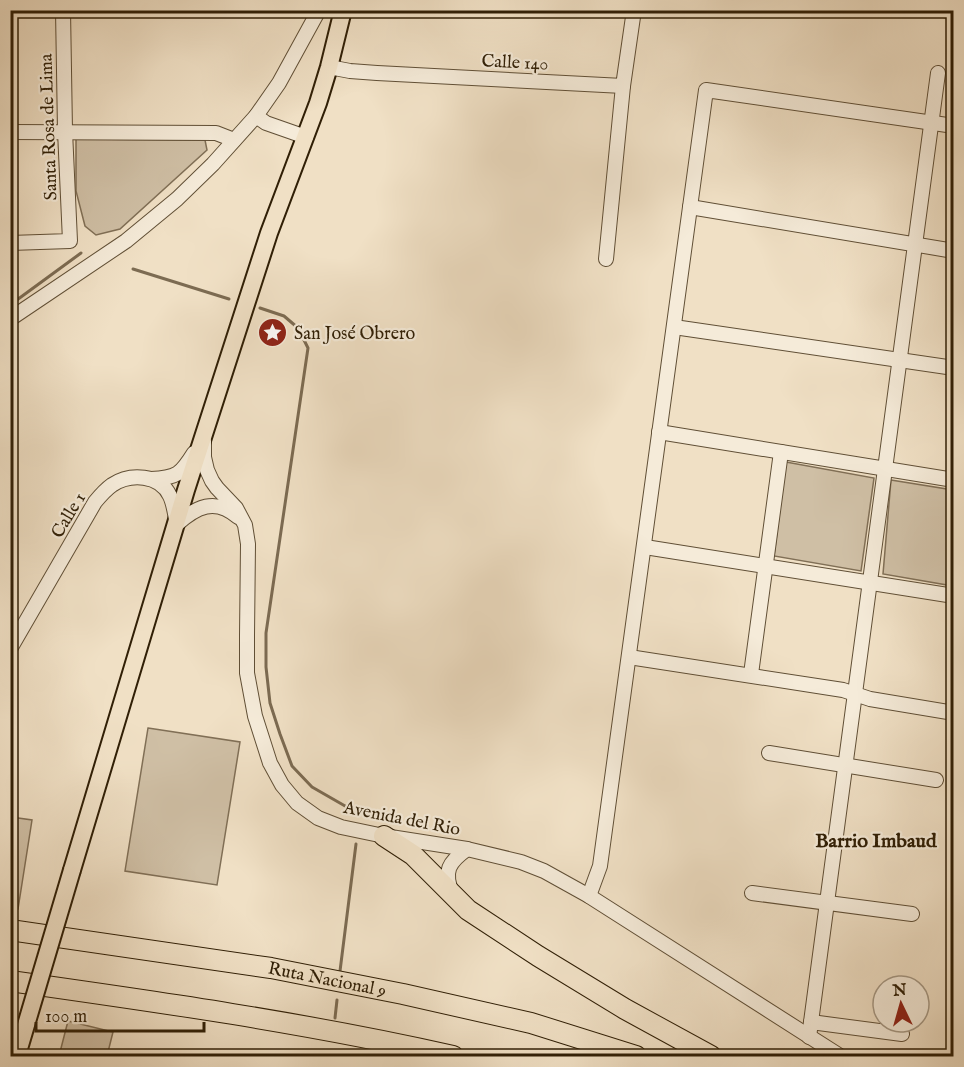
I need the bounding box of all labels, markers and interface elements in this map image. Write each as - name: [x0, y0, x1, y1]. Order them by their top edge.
- street label: Calle 140: [481, 50, 549, 77]
- street label: Santa Rosa de Lima: [35, 53, 64, 201]
- place icon: San José Obrero: [257, 317, 289, 349]
- place label: San José Obrero: [294, 323, 416, 346]
- street label: Calle 1: [47, 489, 92, 543]
- street label: Avenida del Rio: [340, 797, 462, 842]
- district label: Barrio Imbaud: [815, 829, 938, 854]
- street label: Ruta Nacional 9: [266, 958, 388, 1003]
- north arrow: [871, 974, 931, 1034]
- text: N: [891, 980, 908, 1002]
- scale bar: [36, 995, 204, 1033]
- text: 100 m: [45, 1006, 87, 1029]

